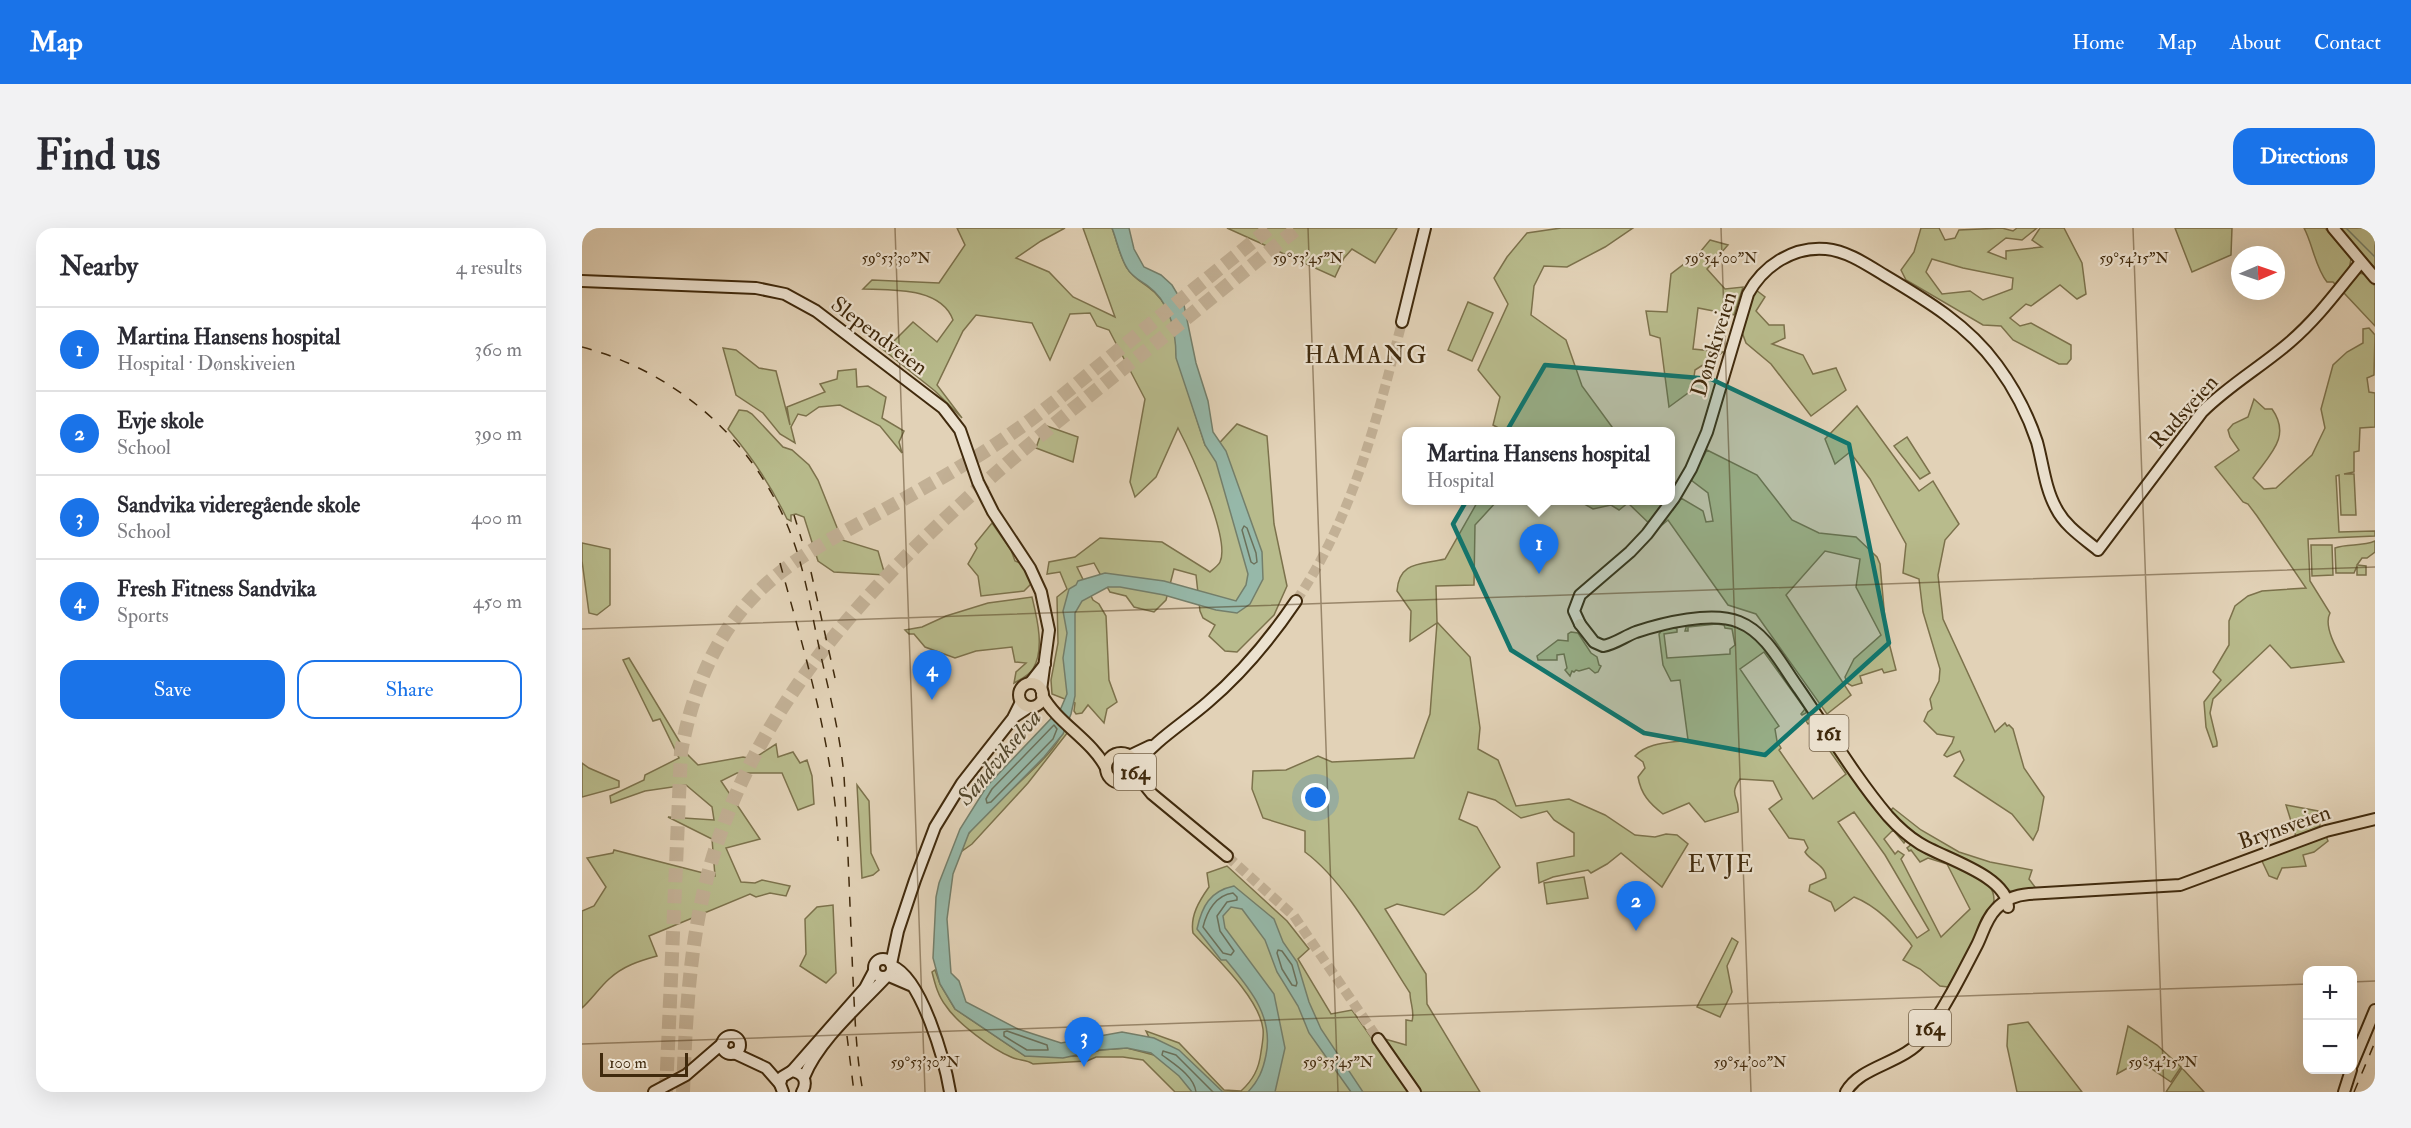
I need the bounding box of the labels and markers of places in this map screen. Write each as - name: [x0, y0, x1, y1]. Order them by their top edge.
- pin: 1: [1520, 524, 1558, 574]
- pin: 4: [912, 650, 952, 700]
- pin: 2: [1616, 882, 1656, 931]
- pin: 3: [1064, 1018, 1104, 1067]

